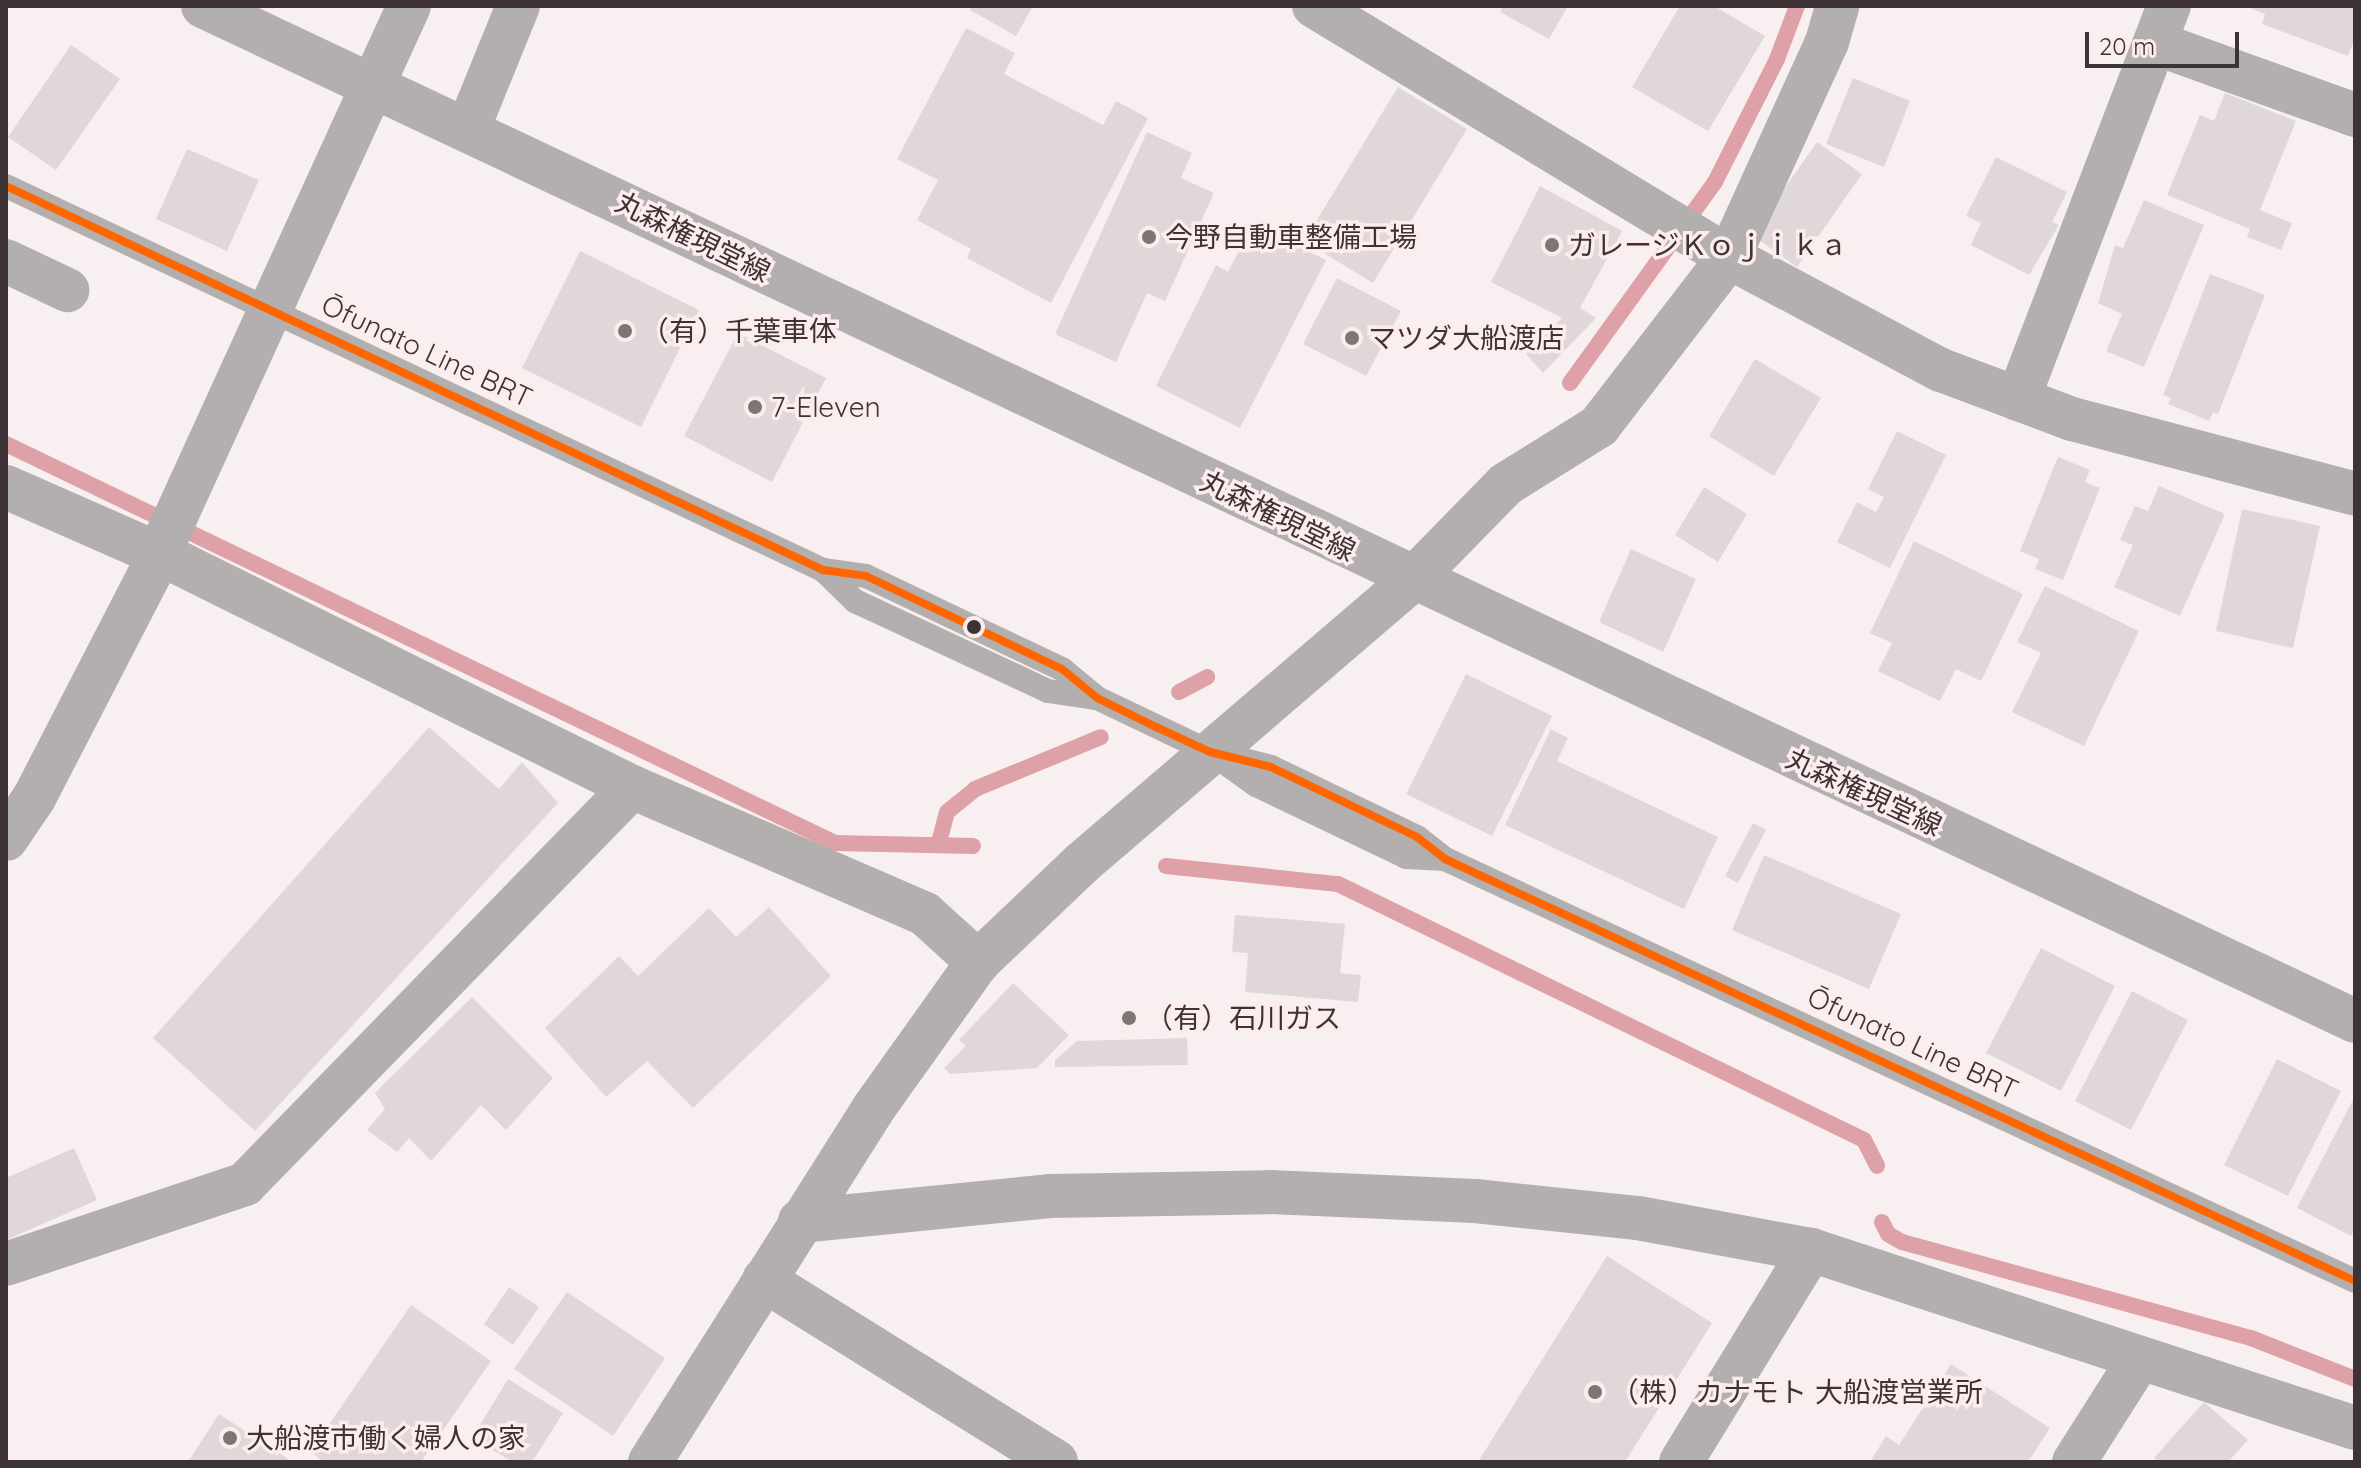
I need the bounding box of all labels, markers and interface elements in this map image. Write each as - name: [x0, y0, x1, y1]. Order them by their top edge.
- scale bar: [2089, 16, 2243, 66]
- text: 20 m: [2099, 31, 2155, 61]
- street label: 丸森権現堂線: [610, 185, 776, 289]
- place label: 今野自動車整備工場: [1165, 220, 1417, 254]
- marker: 今野自動車整備工場: [1140, 228, 1158, 246]
- place label: ガレージＫｏｊｉｋａ: [1568, 228, 1848, 262]
- marker: ガレージＫｏｊｉｋａ: [1543, 236, 1561, 254]
- street label: Ōfunato Line BRT: [316, 287, 538, 415]
- place label: （有）千葉車体: [641, 314, 837, 348]
- place label: マツダ大船渡店: [1368, 321, 1564, 355]
- marker: （有）千葉車体: [616, 322, 634, 340]
- marker: マツダ大船渡店: [1343, 329, 1361, 347]
- place label: 7-Eleven: [771, 390, 881, 424]
- marker: 7-Eleven: [746, 398, 764, 416]
- street label: 丸森権現堂線: [1195, 464, 1361, 568]
- unlabelled marker: [966, 619, 982, 635]
- street label: 丸森権現堂線: [1781, 741, 1947, 843]
- street label: Ōfunato Line BRT: [1802, 979, 2024, 1107]
- place label: （有）石川ガス: [1145, 1001, 1341, 1035]
- marker: （有）石川ガス: [1120, 1009, 1138, 1027]
- place label: （株）カナモト 大船渡営業所: [1611, 1375, 1983, 1409]
- marker: （株）カナモト 大船渡営業所: [1586, 1383, 1604, 1401]
- place label: 大船渡市働く婦人の家: [246, 1421, 526, 1455]
- marker: 大船渡市働く婦人の家: [221, 1429, 239, 1447]

